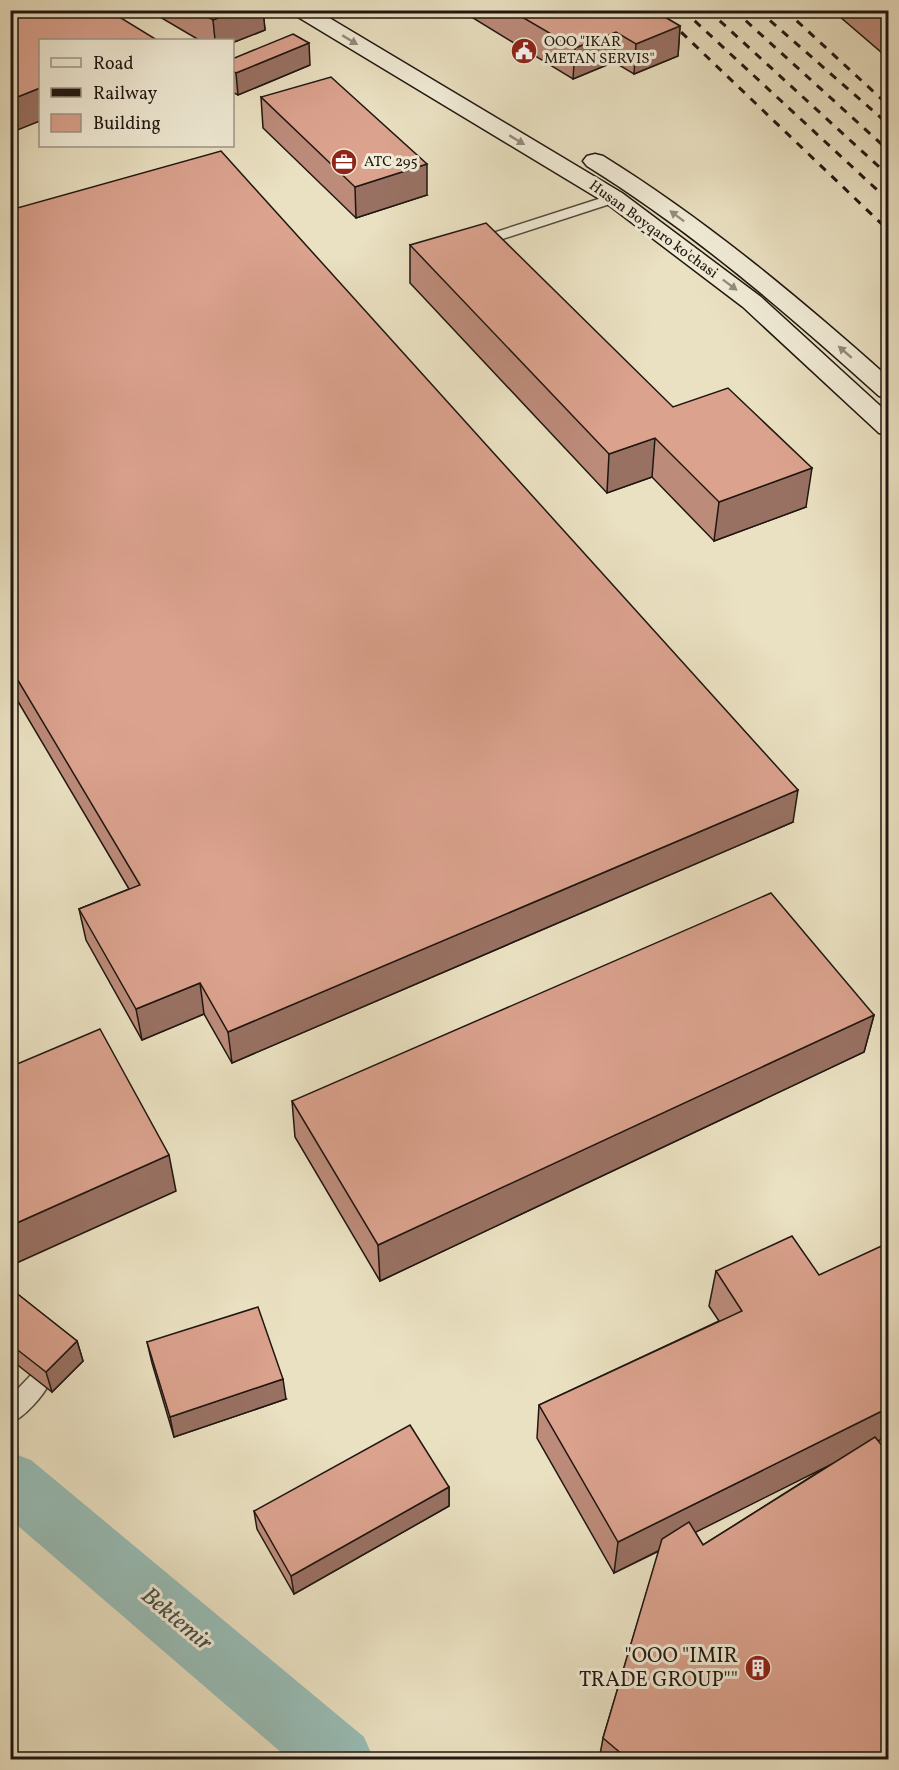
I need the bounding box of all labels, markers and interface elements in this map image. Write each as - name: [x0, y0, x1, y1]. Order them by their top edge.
- place label: OOO "IKAR METAN SERVIS": [544, 32, 655, 70]
- one-way arrow: [342, 35, 358, 46]
- public building icon: OOO "IKAR METAN SERVIS": [509, 36, 539, 66]
- legend: [39, 39, 234, 147]
- text: Road: [93, 52, 134, 77]
- text: Railway: [93, 82, 157, 107]
- text: Building: [93, 112, 161, 137]
- one-way arrow: [509, 135, 525, 146]
- office icon: ATC 295: [329, 147, 359, 177]
- place label: ATC 295: [364, 152, 418, 173]
- street label: Husan Boyqaro ko'chasi: [584, 176, 722, 284]
- one-way arrow: [669, 209, 685, 222]
- one-way arrow: [723, 279, 738, 291]
- one-way arrow: [837, 345, 853, 358]
- water label: Bektemir: [133, 1580, 220, 1661]
- place label: "ООО "IMIR TRADE GROUP"": [579, 1642, 738, 1695]
- building icon: "ООО "IMIR TRADE GROUP"": [743, 1653, 773, 1683]

